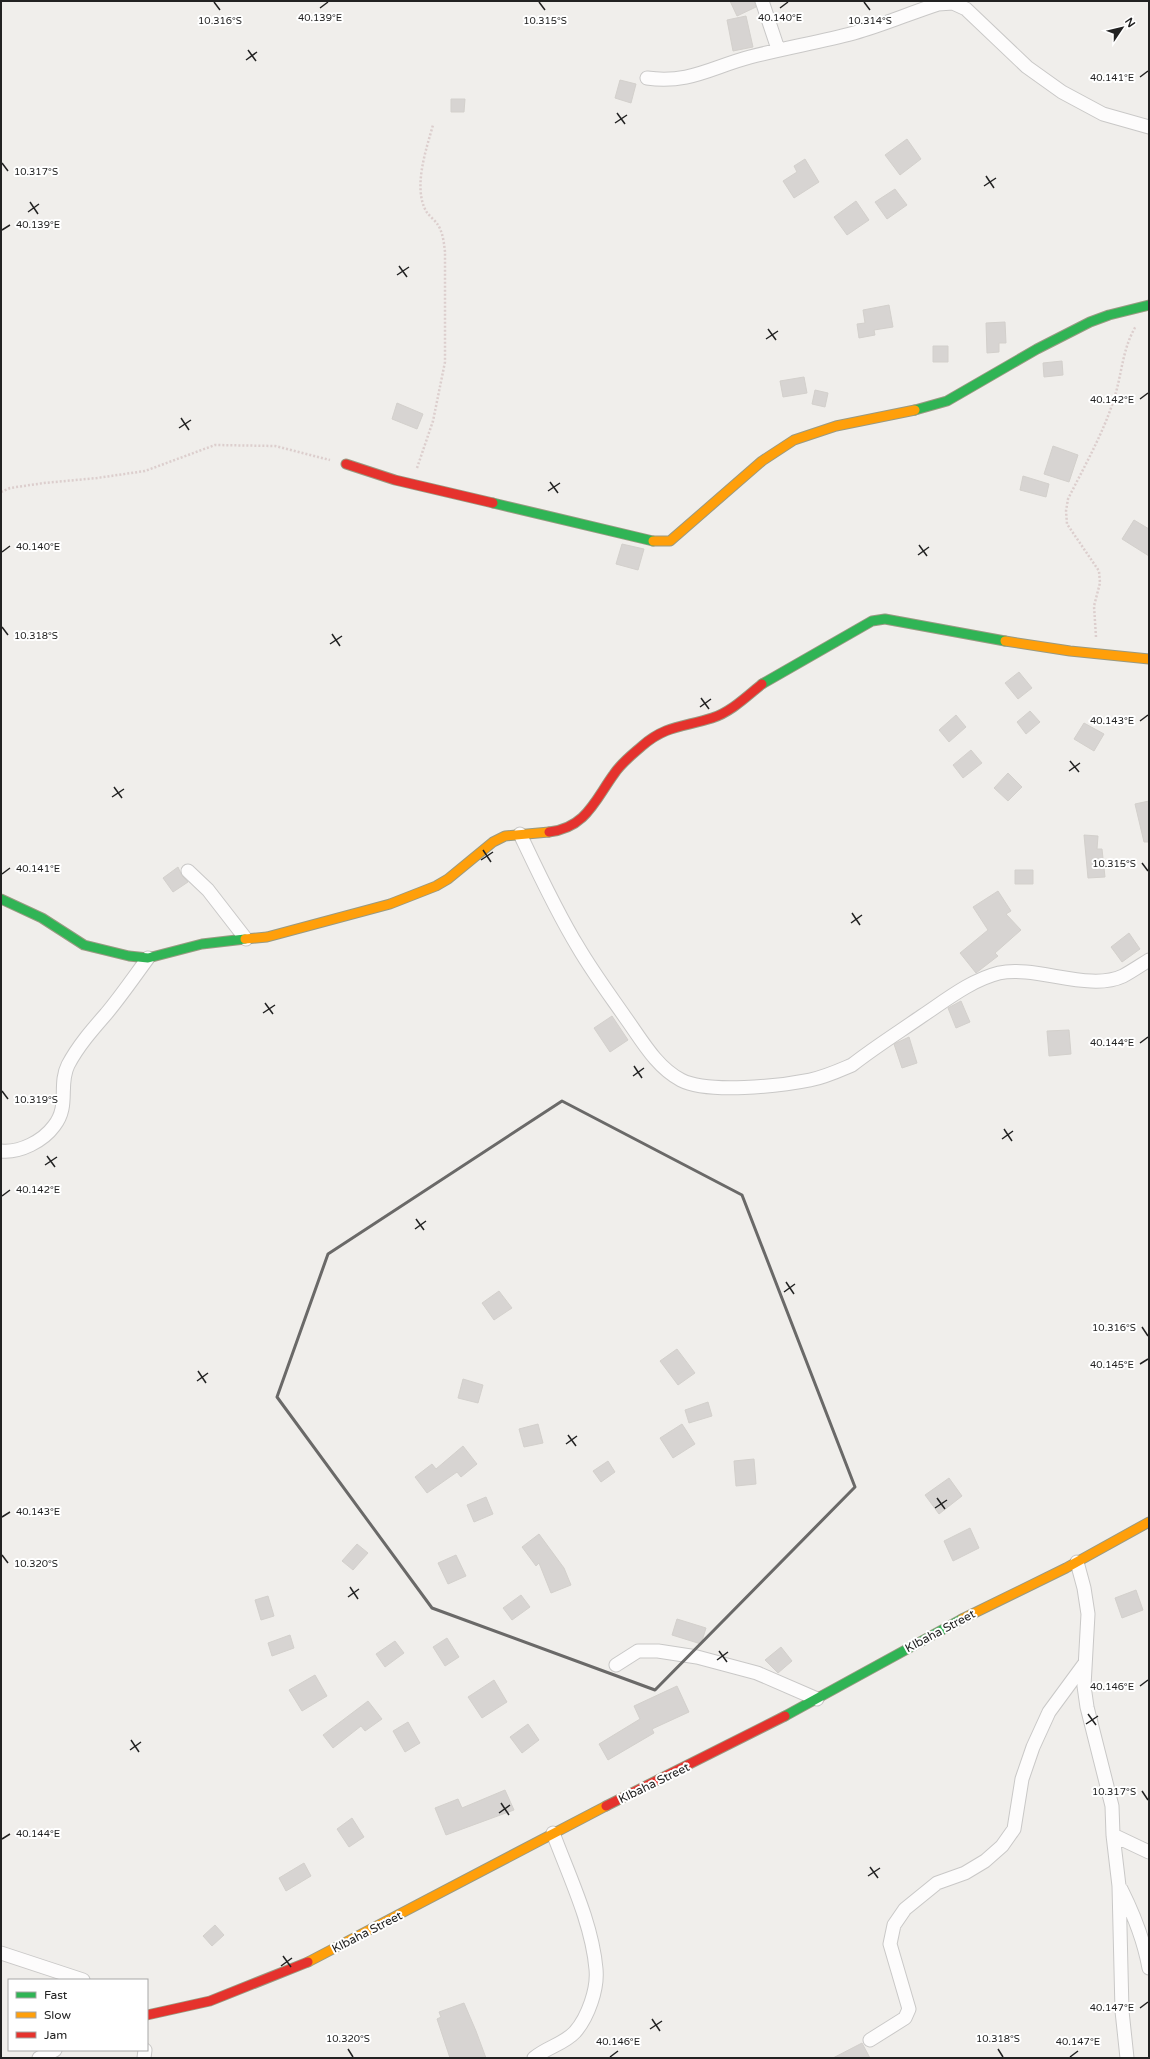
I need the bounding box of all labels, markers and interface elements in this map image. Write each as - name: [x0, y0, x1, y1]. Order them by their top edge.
- north arrow: [1102, 8, 1142, 48]
- text: 40.139°E: [298, 12, 342, 24]
- text: 40.140°E: [758, 12, 802, 24]
- text: 10.316°S: [198, 15, 242, 27]
- text: 10.315°S: [523, 15, 567, 27]
- text: 10.314°S: [848, 15, 892, 27]
- text: N: [1122, 15, 1138, 30]
- text: 40.141°E: [1090, 72, 1134, 84]
- text: 10.317°S: [14, 166, 58, 178]
- text: 40.139°E: [16, 219, 60, 231]
- text: 40.142°E: [1090, 394, 1134, 406]
- text: 40.140°E: [16, 541, 60, 553]
- text: 10.318°S: [14, 630, 58, 642]
- text: 40.143°E: [1090, 715, 1134, 727]
- text: 10.315°S: [1092, 858, 1136, 870]
- text: 40.141°E: [16, 863, 60, 875]
- text: 40.144°E: [1090, 1037, 1134, 1049]
- text: 10.319°S: [14, 1094, 58, 1106]
- text: 40.142°E: [16, 1184, 60, 1196]
- text: 10.316°S: [1092, 1322, 1136, 1334]
- text: 40.145°E: [1090, 1359, 1134, 1371]
- text: 40.143°E: [16, 1506, 60, 1518]
- text: 10.320°S: [14, 1558, 58, 1570]
- street label: KIbaha Street: [903, 1607, 978, 1655]
- text: 40.146°E: [1090, 1681, 1134, 1693]
- street label: KIbaha Street: [616, 1760, 692, 1806]
- text: 10.317°S: [1092, 1786, 1136, 1798]
- text: 40.144°E: [16, 1828, 60, 1840]
- street label: KIbaha Street: [329, 1908, 405, 1956]
- legend: [8, 1979, 148, 2051]
- text: Fast: [44, 1988, 68, 2002]
- text: 40.147°E: [1090, 2002, 1134, 2014]
- text: Slow: [44, 2008, 71, 2022]
- text: Jam: [44, 2028, 67, 2042]
- text: 10.320°S: [326, 2033, 370, 2045]
- text: 10.318°S: [976, 2033, 1020, 2045]
- text: 40.146°E: [596, 2036, 640, 2048]
- text: 40.147°E: [1056, 2036, 1100, 2048]

